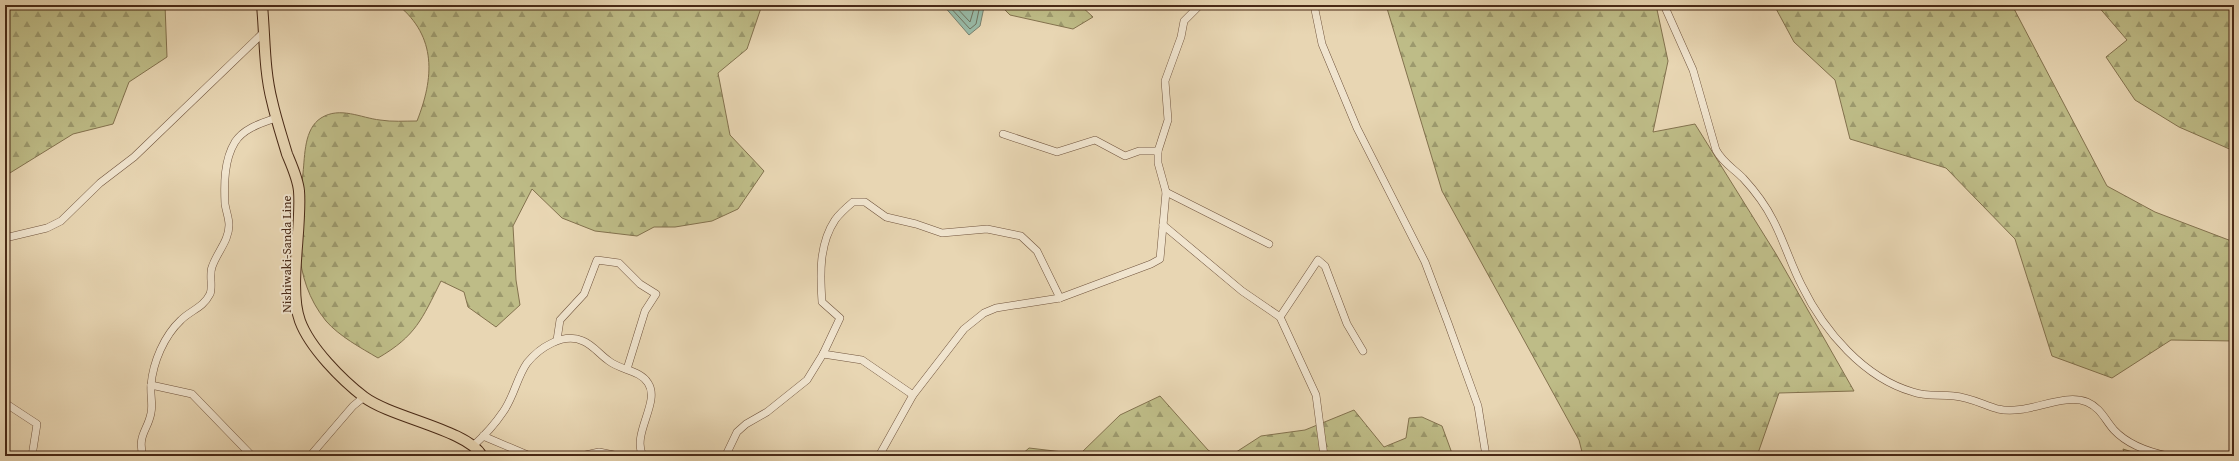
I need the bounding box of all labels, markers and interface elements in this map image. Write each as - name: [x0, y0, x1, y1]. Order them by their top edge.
- street label: Nishiwaki-Sanda Line: [277, 195, 296, 313]

